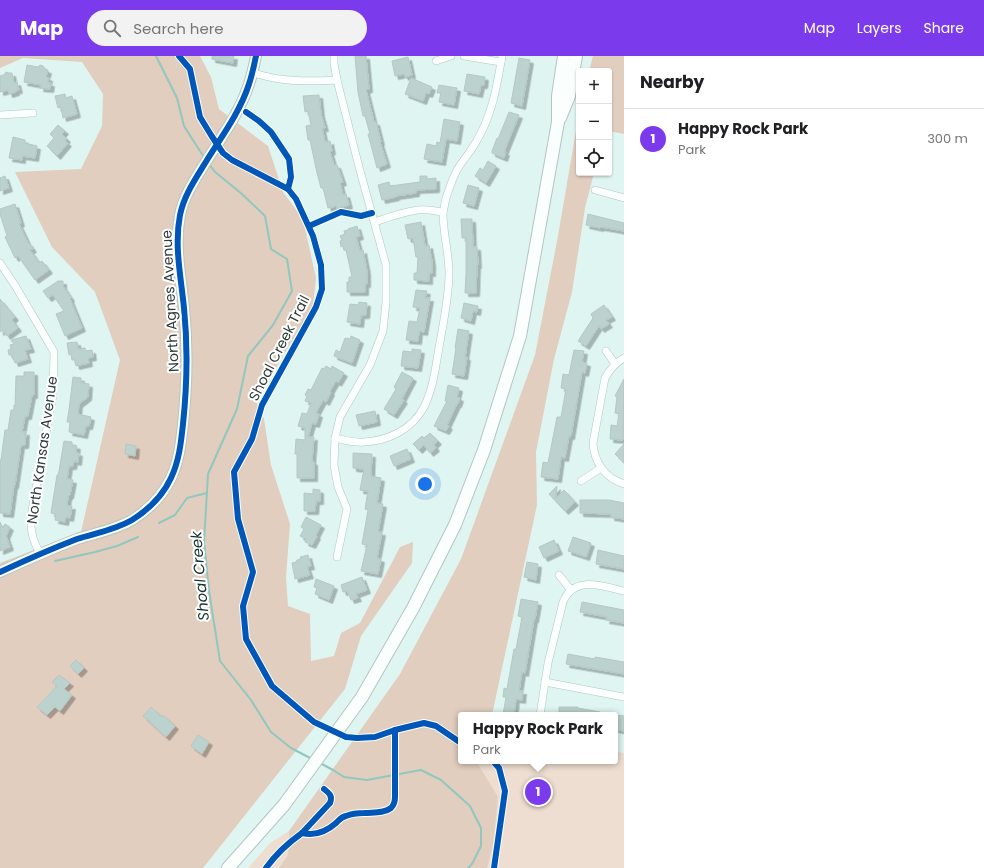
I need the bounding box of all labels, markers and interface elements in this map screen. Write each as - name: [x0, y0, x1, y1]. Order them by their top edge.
- search box: [87, 10, 367, 46]
- text: Map: [20, 15, 63, 42]
- icon: search: [101, 17, 123, 39]
- text: Search here: [133, 18, 224, 39]
- text: Map: [804, 18, 835, 38]
- text: Layers: [857, 18, 901, 38]
- text: Share: [923, 18, 964, 38]
- map controls: [576, 68, 612, 176]
- button: +: [576, 68, 612, 104]
- text: Nearby: [640, 70, 704, 94]
- button: −: [576, 104, 612, 140]
- text: Happy Rock Park: [678, 118, 808, 139]
- text: 1: [651, 129, 655, 148]
- text: 300 m: [927, 129, 968, 148]
- button: locate: [576, 140, 612, 176]
- text: Park: [678, 140, 706, 159]
- street label: North Agnes Avenue: [156, 229, 184, 372]
- street label: Shoal Creek Trail: [244, 292, 314, 404]
- street label: North Kansas Avenue: [22, 375, 62, 525]
- your location: [415, 474, 435, 494]
- water label: Shoal Creek: [185, 529, 214, 622]
- popup: [458, 712, 618, 764]
- text: Happy Rock Park: [473, 718, 603, 739]
- text: Park: [473, 740, 501, 759]
- pin: 1: [525, 777, 551, 807]

